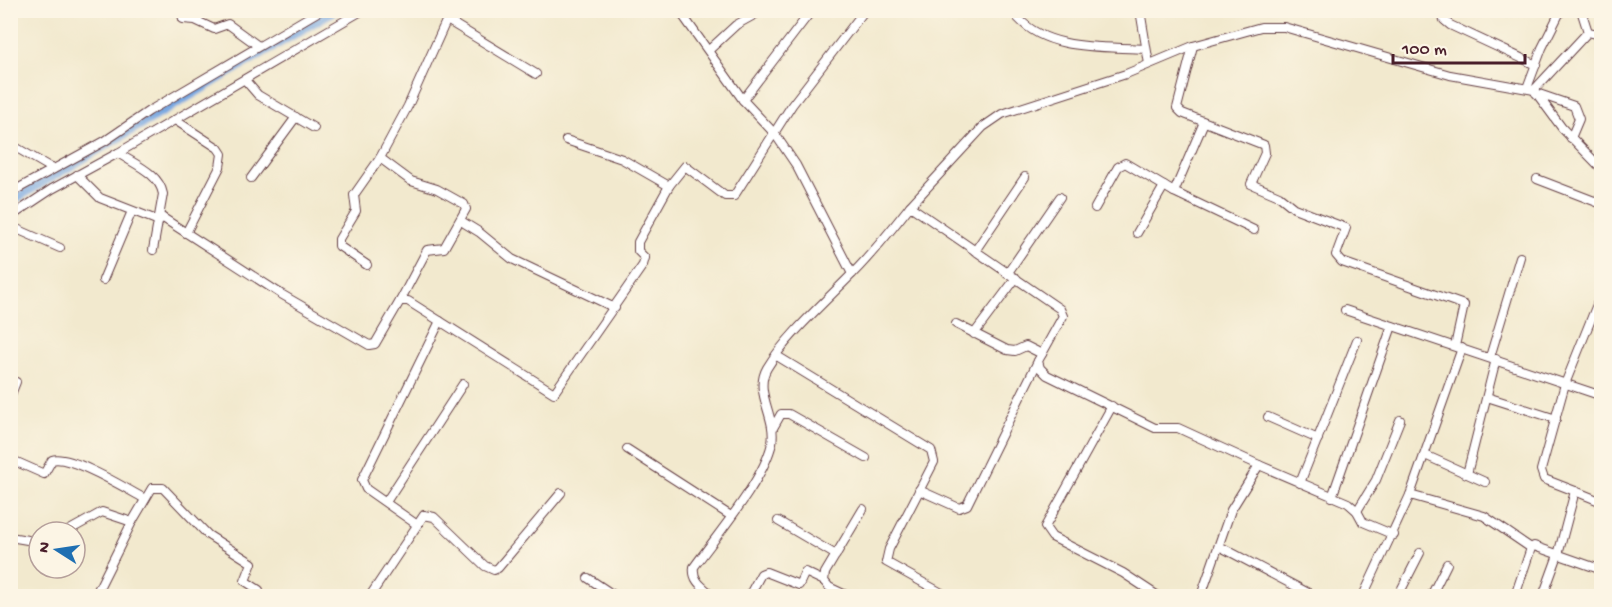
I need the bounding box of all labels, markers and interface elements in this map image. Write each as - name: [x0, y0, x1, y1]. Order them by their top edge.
- scale bar: [1393, 27, 1525, 65]
- text: 100 m: [1401, 40, 1447, 61]
- north arrow: [27, 520, 87, 580]
- text: N: [35, 540, 56, 555]

